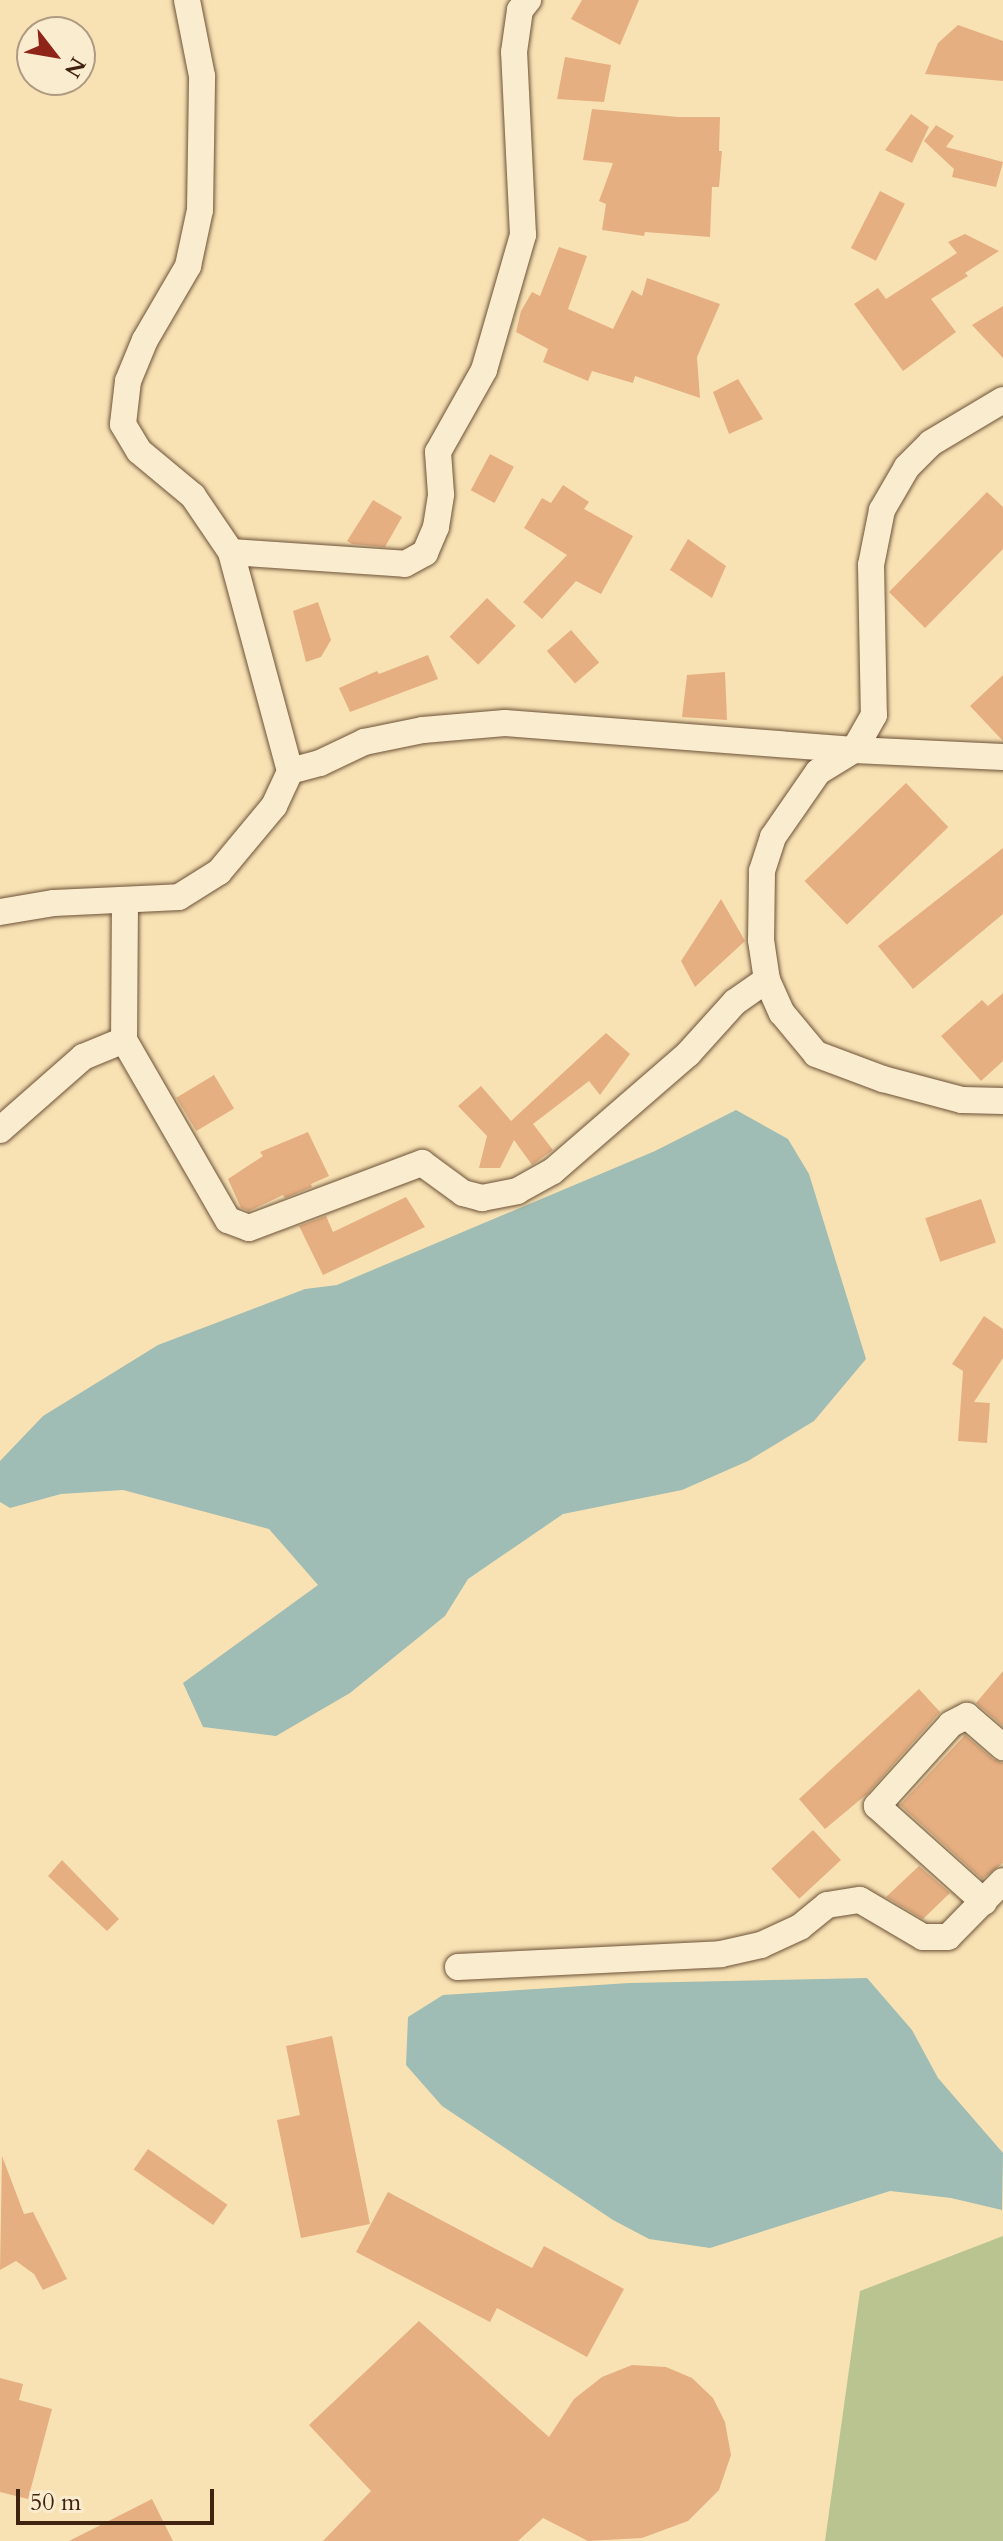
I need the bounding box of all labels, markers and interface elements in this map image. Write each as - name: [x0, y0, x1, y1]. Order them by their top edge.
- north arrow: [16, 16, 96, 96]
- text: N: [57, 51, 93, 83]
- scale bar: [20, 2473, 218, 2523]
- text: 50 m: [30, 2486, 81, 2519]

